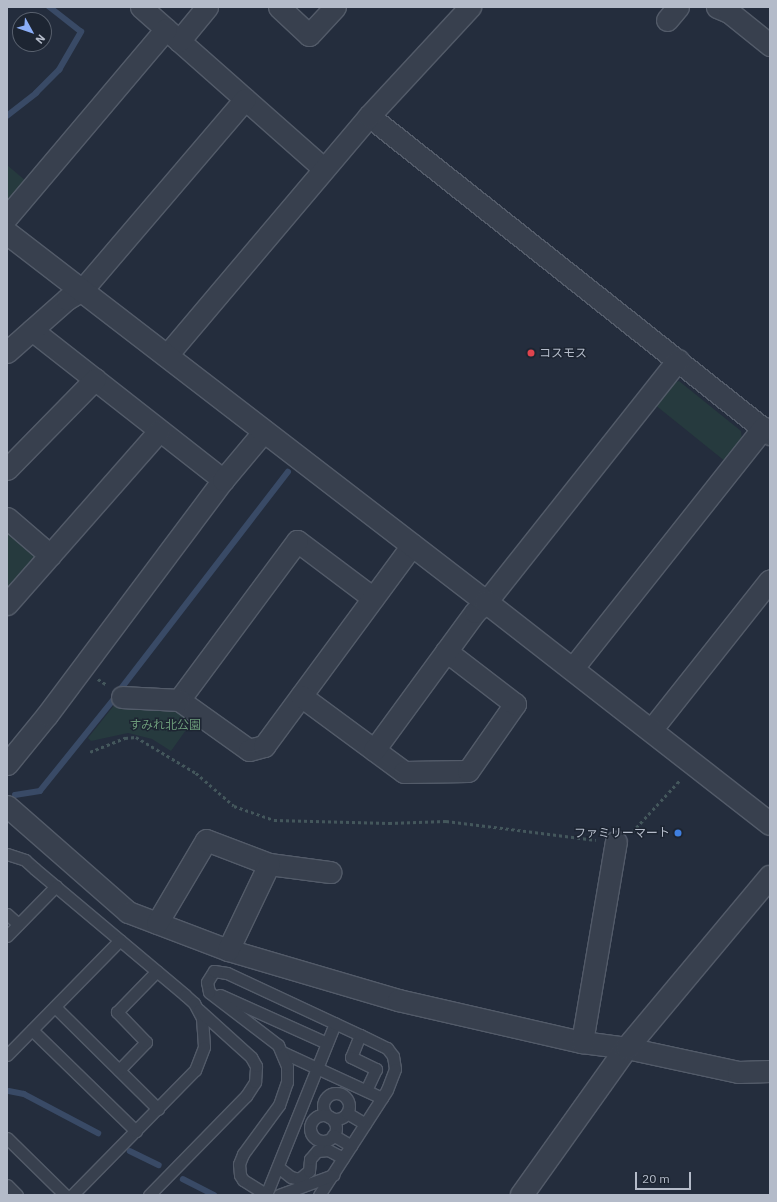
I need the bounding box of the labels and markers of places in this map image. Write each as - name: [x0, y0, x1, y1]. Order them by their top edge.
- place label: コスモス: [539, 346, 587, 360]
- marker: コスモス: [526, 348, 536, 358]
- place label: ファミリーマート: [574, 826, 670, 840]
- marker: ファミリーマート: [673, 828, 683, 838]

